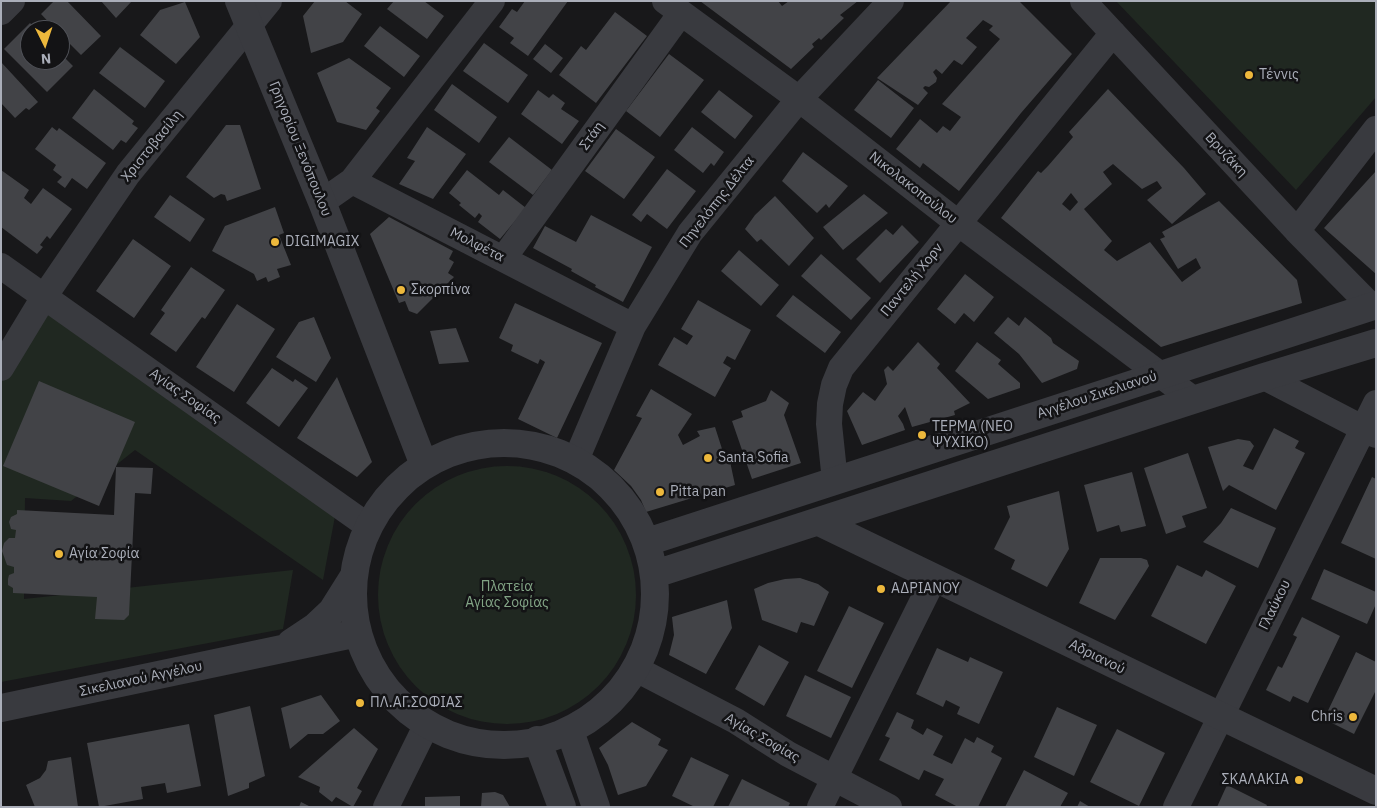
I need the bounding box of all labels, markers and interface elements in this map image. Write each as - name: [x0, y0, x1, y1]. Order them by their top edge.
- north arrow: [20, 20, 70, 70]
- text: N: [40, 50, 52, 68]
- place label: Τέννις: [1259, 67, 1299, 83]
- marker: Τέννις: [1243, 69, 1255, 81]
- street label: Γρηγορίου Ξενόπουλου: [265, 79, 335, 219]
- street label: Χριστοβασίλη: [118, 107, 186, 185]
- street label: Στάη: [576, 118, 608, 154]
- street label: Βρυζάκη: [1201, 129, 1251, 181]
- street label: Νικολακοπούλου: [866, 148, 960, 228]
- street label: Πηνελόπης Δέλτα: [676, 153, 758, 251]
- street label: Μολφέτα: [447, 224, 507, 266]
- place label: DIGIMAGIX: [285, 234, 359, 250]
- marker: DIGIMAGIX: [269, 236, 281, 248]
- street label: Παντελή Χορν: [877, 240, 947, 320]
- place label: Σκορπίνα: [411, 282, 470, 298]
- marker: Σκορπίνα: [395, 284, 407, 296]
- street label: Αγίας Σοφίας: [146, 365, 224, 427]
- street label: Αγγέλου Σικελιανού: [1035, 368, 1159, 422]
- place label: ΤΕΡΜΑ (ΝΕΟ ΨΥΧΙΚΟ): [932, 419, 1013, 452]
- marker: ΤΕΡΜΑ (ΝΕΟ ΨΥΧΙΚΟ): [916, 429, 928, 441]
- place label: Santa Sofia: [718, 450, 789, 466]
- marker: Santa Sofia: [702, 452, 714, 464]
- place label: Pitta pan: [670, 484, 726, 500]
- marker: Pitta pan: [654, 486, 666, 498]
- place label: Αγία Σοφία: [69, 546, 140, 562]
- marker: Αγία Σοφία: [53, 548, 65, 560]
- street label: Γλαύκου: [1256, 577, 1294, 633]
- park label: Πλατεία Αγίας Σοφίας: [465, 579, 549, 612]
- place label: ΑΔΡΙΑΝΟΥ: [891, 581, 960, 597]
- marker: ΑΔΡΙΑΝΟΥ: [875, 583, 887, 595]
- street label: Αδριανού: [1066, 636, 1128, 678]
- street label: Σικελιανού Αγγέλου: [78, 658, 204, 700]
- place label: ΠΛ.ΑΓ.ΣΟΦΙΑΣ: [370, 695, 463, 711]
- marker: ΠΛ.ΑΓ.ΣΟΦΙΑΣ: [354, 697, 366, 709]
- place label: Chris: [1311, 709, 1343, 725]
- street label: Αγίας Σοφίας: [722, 710, 802, 766]
- marker: Chris: [1347, 711, 1359, 723]
- place label: ΣΚΑΛΑΚΙΑ: [1222, 772, 1289, 788]
- marker: ΣΚΑΛΑΚΙΑ: [1293, 774, 1305, 786]

